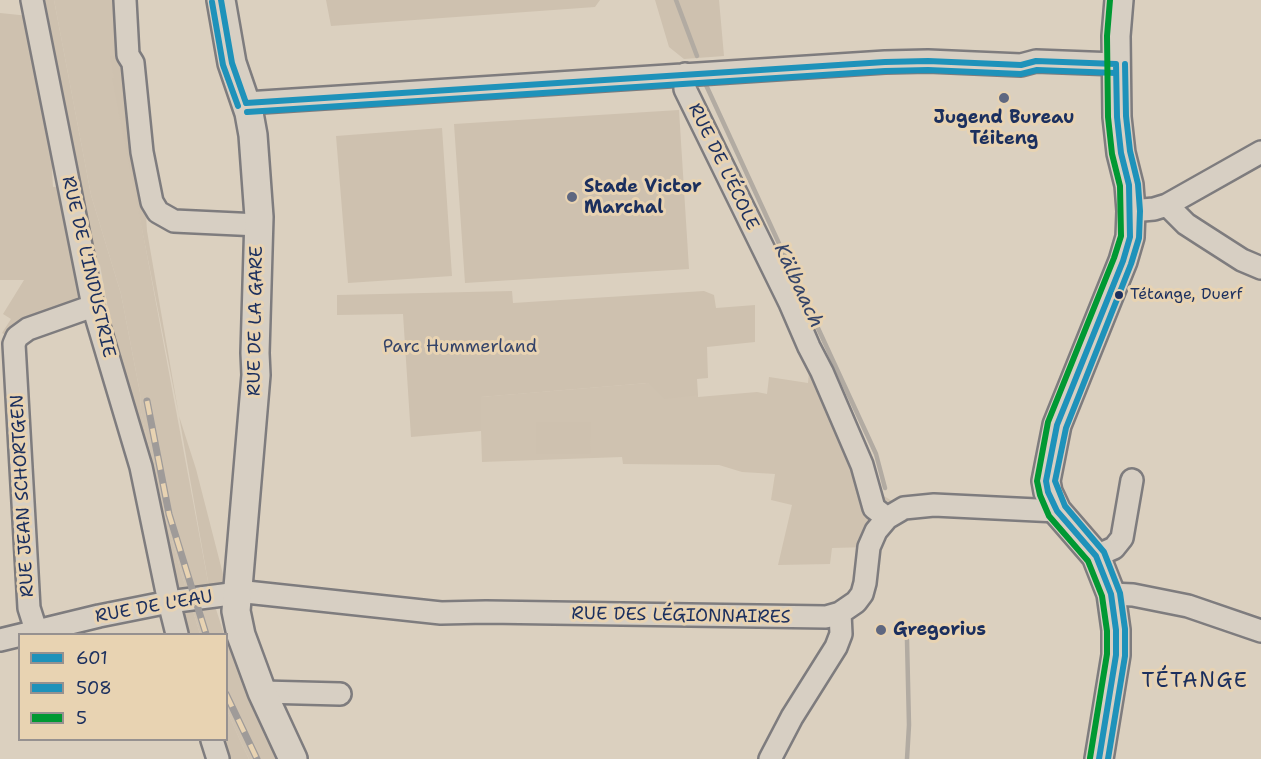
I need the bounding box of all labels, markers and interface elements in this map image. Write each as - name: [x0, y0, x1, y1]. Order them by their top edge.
- marker: Jugend Bureau Téiteng: [997, 91, 1011, 105]
- street label: RUE DE L'ÉCOLE: [683, 100, 763, 234]
- place label: Jugend Bureau Téiteng: [934, 107, 1074, 150]
- street label: RUE DE L'INDUSTRIE: [57, 174, 119, 360]
- place label: Stade Victor Marchal: [584, 176, 702, 219]
- marker: Stade Victor Marchal: [565, 190, 579, 204]
- water label: Kälbaach: [768, 240, 828, 332]
- street label: RUE DE LA GARE: [244, 246, 268, 396]
- place label: Tétange, Duerf: [1130, 285, 1242, 305]
- marker: Tétange, Duerf: [1113, 289, 1125, 301]
- park label: Parc Hummerland: [383, 336, 537, 358]
- street label: RUE JEAN SCHORTGEN: [7, 394, 39, 598]
- street label: RUE DE L'EAU: [93, 586, 215, 628]
- street label: RUE DES LÉGIONNAIRES: [571, 603, 791, 629]
- place label: Gregorius: [893, 619, 986, 641]
- marker: Gregorius: [874, 623, 888, 637]
- legend: [18, 633, 228, 741]
- text: 601: [76, 646, 108, 670]
- district label: TÉTANGE: [1142, 669, 1248, 695]
- text: 508: [76, 676, 112, 700]
- text: 5: [76, 706, 87, 730]

